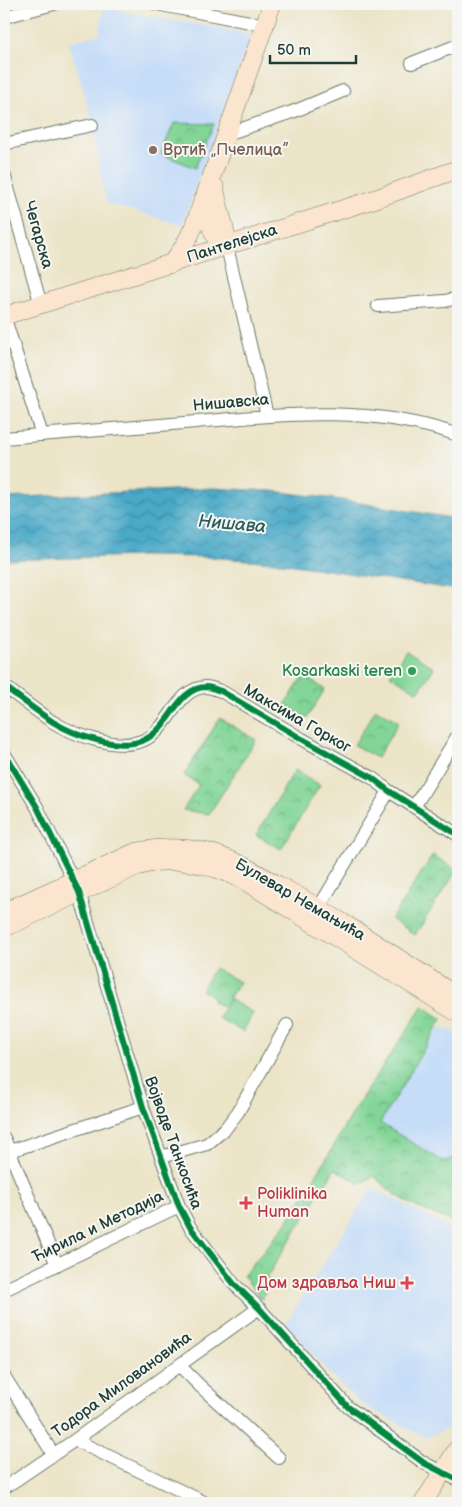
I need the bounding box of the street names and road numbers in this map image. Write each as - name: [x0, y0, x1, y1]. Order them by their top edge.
- street label: Чегарска: [19, 199, 57, 272]
- street label: Пантелејска: [184, 220, 280, 268]
- street label: Нишавска: [192, 390, 270, 416]
- street label: Максима Горког: [240, 680, 354, 758]
- street label: Булевар Немањића: [231, 855, 369, 945]
- street label: Војводе Танкосића: [140, 1074, 206, 1213]
- street label: Ћирила и Методија: [29, 1187, 167, 1267]
- street label: Тодора Миловановића: [49, 1328, 196, 1442]

